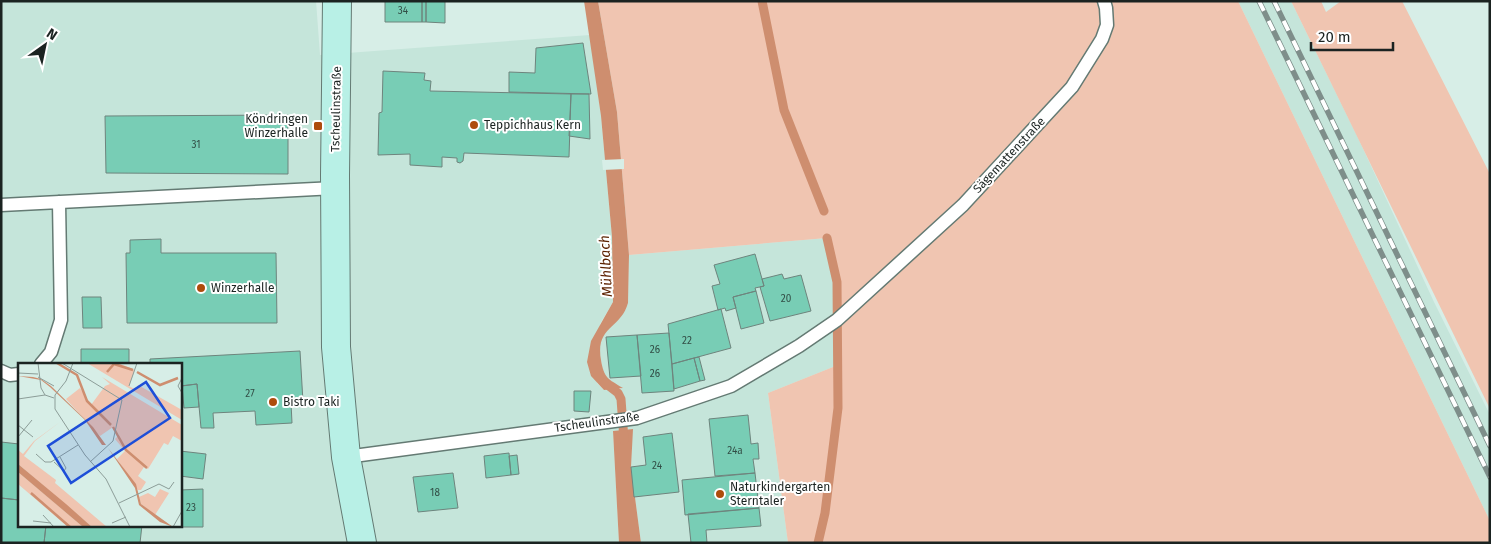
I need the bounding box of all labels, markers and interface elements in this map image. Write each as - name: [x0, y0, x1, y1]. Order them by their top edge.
- house number: 34: [398, 5, 409, 17]
- north arrow: [20, 20, 70, 70]
- scale bar: [1311, 20, 1394, 52]
- text: N: [43, 25, 60, 44]
- text: 20 m: [1318, 28, 1351, 46]
- street label: Tscheulinstraße: [328, 66, 344, 152]
- place label: Köndringen Winzerhalle: [244, 112, 308, 140]
- street label: Sägemattenstraße: [970, 114, 1048, 196]
- place label: Teppichhaus Kern: [484, 118, 581, 132]
- marker: Teppichhaus Kern: [468, 119, 480, 131]
- marker: Köndringen Winzerhalle: [312, 120, 324, 132]
- house number: 31: [191, 139, 201, 151]
- water label: Mühlbach: [596, 235, 616, 297]
- place label: Winzerhalle: [211, 281, 275, 295]
- marker: Winzerhalle: [195, 282, 207, 294]
- house number: 20: [781, 293, 792, 305]
- house number: 22: [682, 335, 692, 347]
- house number: 26: [650, 344, 660, 356]
- inset map: [18, 363, 181, 526]
- house number: 26: [650, 368, 660, 380]
- house number: 27: [245, 388, 255, 400]
- place label: Bistro Taki: [283, 395, 340, 409]
- marker: Bistro Taki: [267, 396, 279, 408]
- street label: Tscheulinstraße: [554, 409, 640, 435]
- house number: 24a: [727, 445, 743, 457]
- house number: 24: [652, 460, 663, 472]
- place label: Naturkindergarten Sterntaler: [730, 480, 830, 508]
- house number: 18: [430, 487, 440, 499]
- marker: Naturkindergarten Sterntaler: [714, 488, 726, 500]
- house number: 23: [186, 502, 196, 514]

